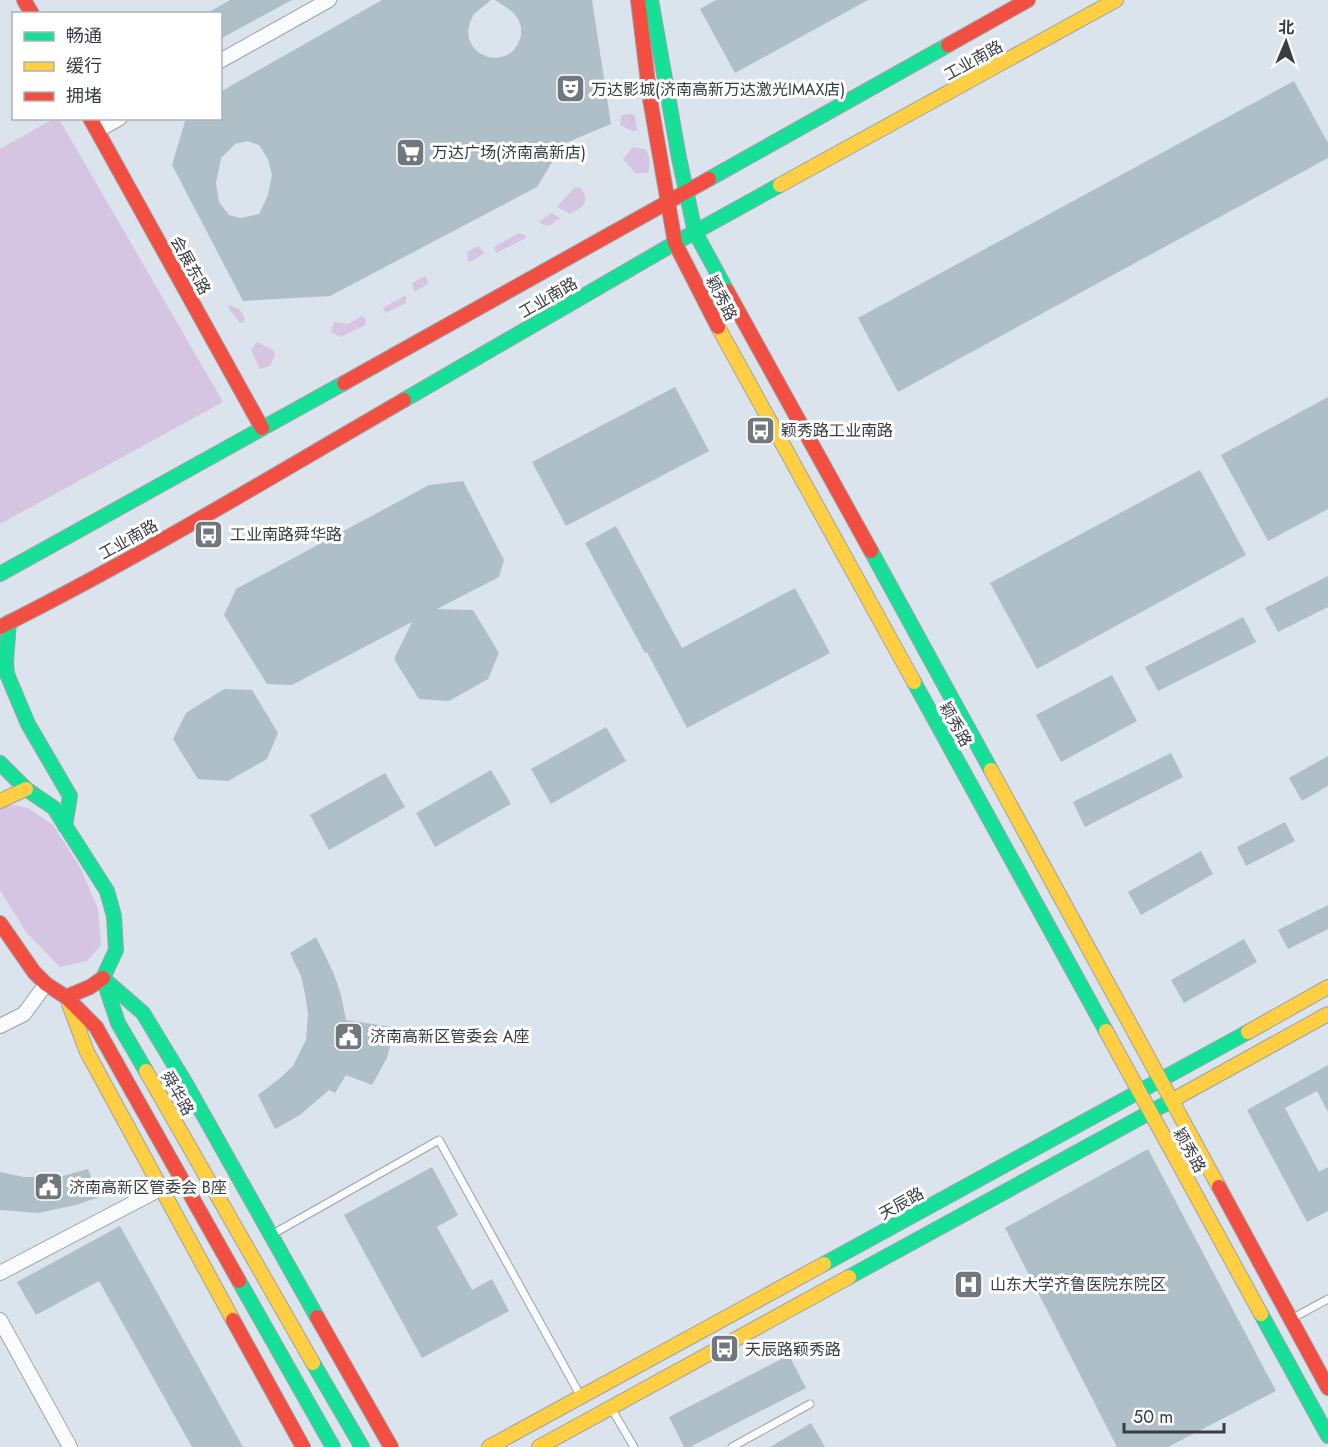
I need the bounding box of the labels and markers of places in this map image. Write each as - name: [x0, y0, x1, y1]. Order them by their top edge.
- theatre icon: 万达影城(济南高新万达激光IMAX店): [554, 73, 586, 105]
- place label: 万达影城(济南高新万达激光IMAX店): [591, 78, 845, 101]
- supermarket icon: 万达广场(济南高新店): [395, 136, 427, 168]
- place label: 万达广场(济南高新店): [432, 141, 586, 164]
- bus stop icon: 颖秀路工业南路: [744, 414, 776, 446]
- place label: 颖秀路工业南路: [781, 419, 893, 442]
- bus stop icon: 工业南路舜华路: [193, 518, 225, 550]
- place label: 工业南路舜华路: [230, 523, 342, 546]
- public building icon: 济南高新区管委会 A座: [333, 1020, 365, 1052]
- place label: 济南高新区管委会 A座: [370, 1025, 529, 1048]
- public building icon: 济南高新区管委会 B座: [32, 1171, 64, 1203]
- place label: 济南高新区管委会 B座: [69, 1176, 227, 1199]
- hospital icon: 山东大学齐鲁医院东院区: [953, 1268, 985, 1300]
- place label: 山东大学齐鲁医院东院区: [990, 1273, 1166, 1296]
- bus stop icon: 天辰路颖秀路: [708, 1333, 740, 1365]
- place label: 天辰路颖秀路: [745, 1338, 841, 1361]

